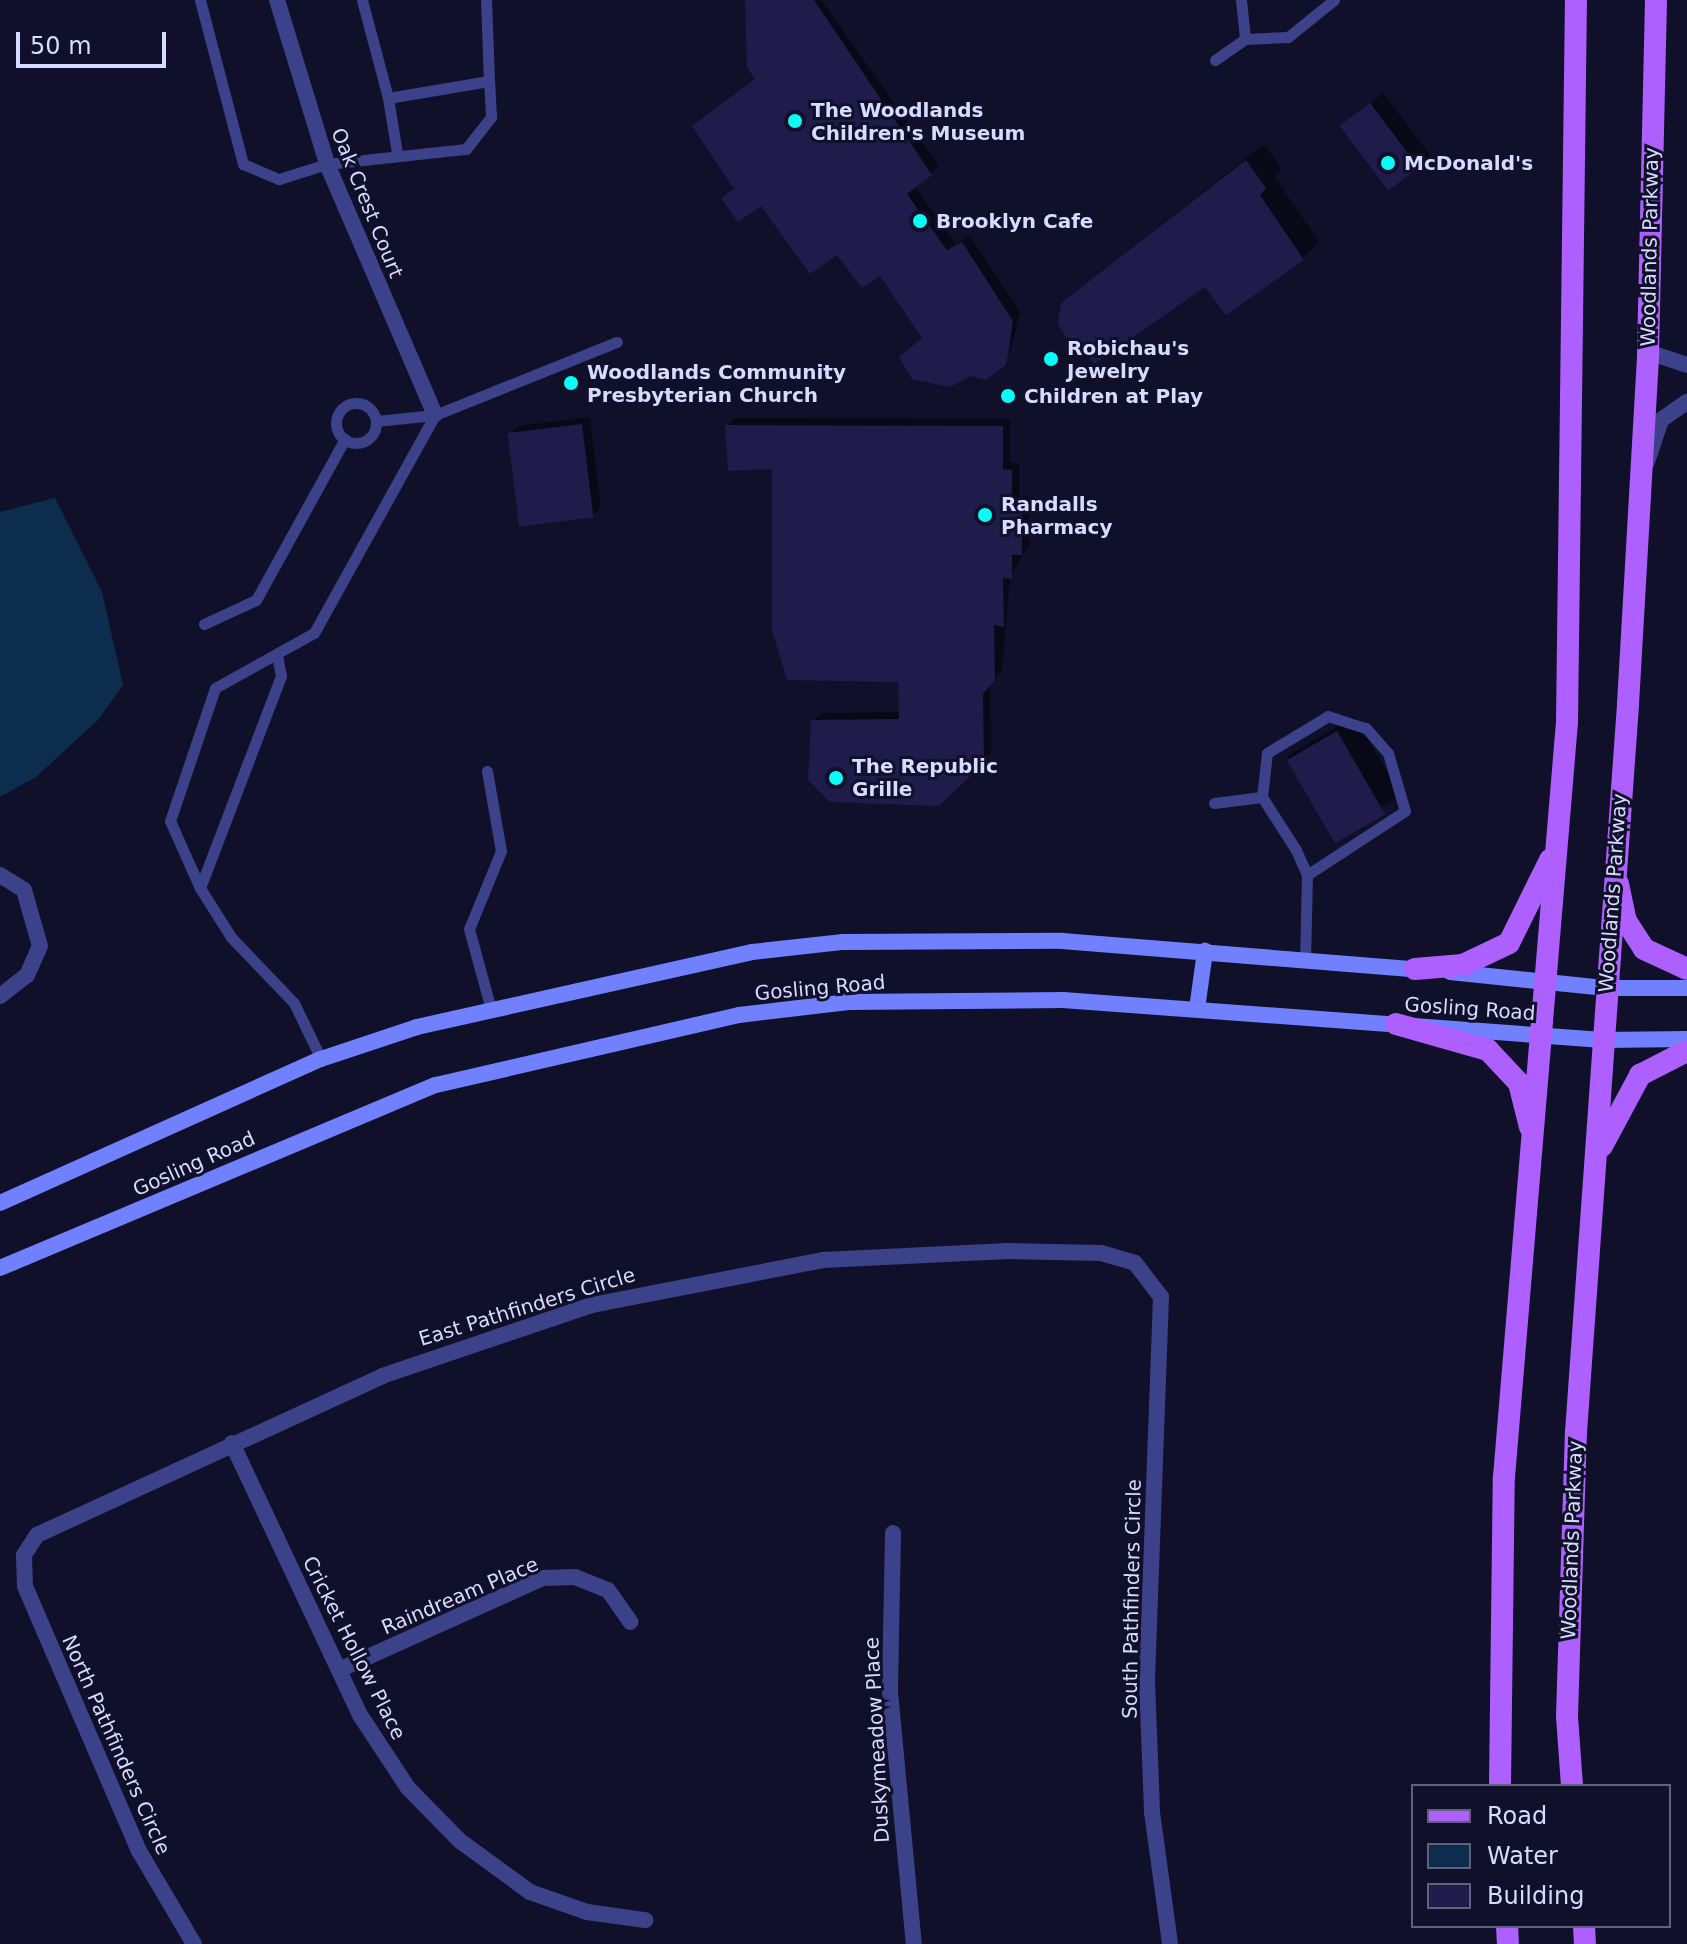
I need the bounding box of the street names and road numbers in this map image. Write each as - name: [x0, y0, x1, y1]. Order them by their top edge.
- street label: Oak Crest Court: [326, 125, 408, 281]
- street label: Woodlands Parkway: [1636, 147, 1664, 347]
- street label: Woodlands Parkway: [1594, 793, 1632, 993]
- street label: Gosling Road: [754, 970, 886, 1006]
- street label: Gosling Road: [1404, 992, 1536, 1026]
- street label: Gosling Road: [129, 1126, 259, 1202]
- street label: East Pathfinders Circle: [416, 1263, 638, 1351]
- street label: Woodlands Parkway: [1557, 1440, 1587, 1640]
- street label: South Pathfinders Circle: [1118, 1479, 1146, 1719]
- street label: Cricket Hollow Place: [297, 1552, 411, 1744]
- street label: Raindream Place: [378, 1552, 542, 1640]
- street label: North Pathfinders Circle: [57, 1632, 175, 1858]
- street label: Duskymeadow Place: [860, 1636, 894, 1844]

